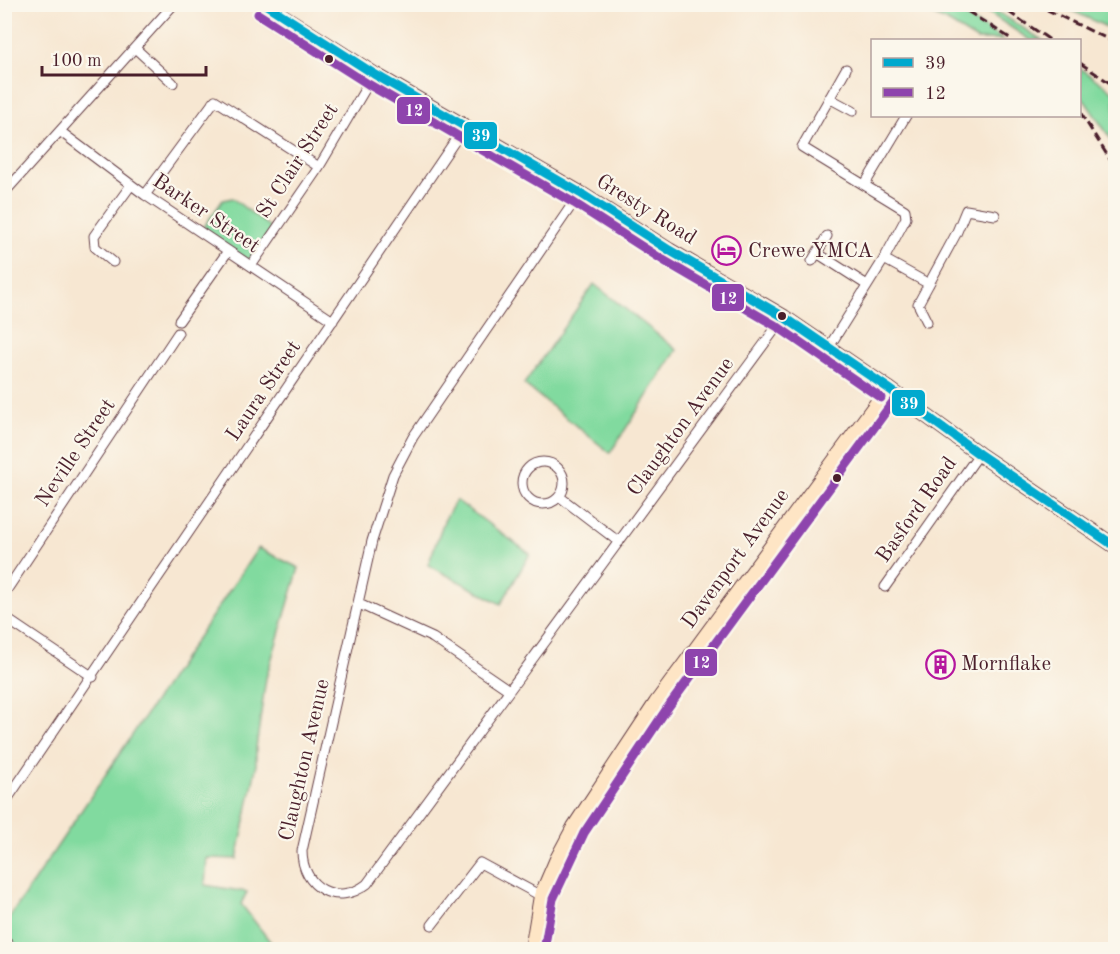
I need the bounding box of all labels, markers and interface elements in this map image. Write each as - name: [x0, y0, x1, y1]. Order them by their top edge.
- scale bar: [42, 39, 206, 77]
- legend: [871, 39, 1081, 117]
- text: 100 m: [51, 52, 102, 70]
- unlabelled marker: [323, 53, 335, 65]
- text: 39: [925, 55, 946, 73]
- text: 12: [925, 85, 946, 103]
- line badge: 12: [396, 96, 431, 125]
- street label: St Clair Street: [253, 100, 343, 222]
- text: 12: [405, 104, 423, 120]
- line badge: 39: [463, 121, 498, 150]
- text: 39: [472, 129, 490, 145]
- street label: Barker Street: [149, 171, 263, 257]
- street label: Gresty Road: [592, 171, 700, 249]
- hotel icon: Crewe YMCA: [711, 235, 743, 267]
- place label: Crewe YMCA: [748, 241, 873, 262]
- line badge: 12: [711, 283, 745, 312]
- text: 12: [719, 292, 737, 308]
- unlabelled marker: [776, 310, 788, 322]
- street label: Laura Street: [223, 337, 305, 445]
- street label: Claughton Avenue: [624, 354, 738, 500]
- line badge: 39: [891, 389, 926, 417]
- street label: Neville Street: [32, 395, 120, 511]
- text: 39: [900, 397, 918, 413]
- street label: Basford Road: [873, 453, 961, 567]
- unlabelled marker: [831, 472, 843, 484]
- street label: Davenport Avenue: [678, 485, 794, 633]
- line badge: 12: [684, 648, 718, 677]
- building icon: Mornflake: [924, 648, 956, 680]
- place label: Mornflake: [961, 654, 1051, 675]
- text: 12: [692, 656, 710, 672]
- street label: Claughton Avenue: [276, 677, 334, 843]

